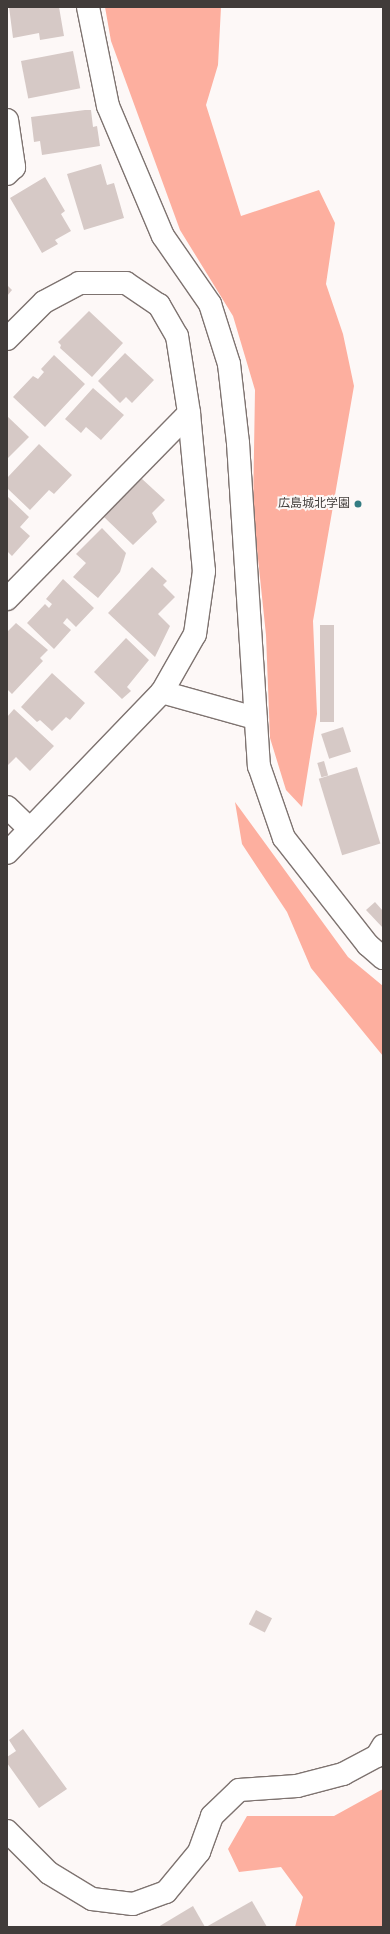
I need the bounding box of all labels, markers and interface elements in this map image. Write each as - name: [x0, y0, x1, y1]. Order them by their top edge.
- place label: 広島城北学園: [278, 497, 350, 511]
- marker: 広島城北学園: [353, 499, 363, 509]

